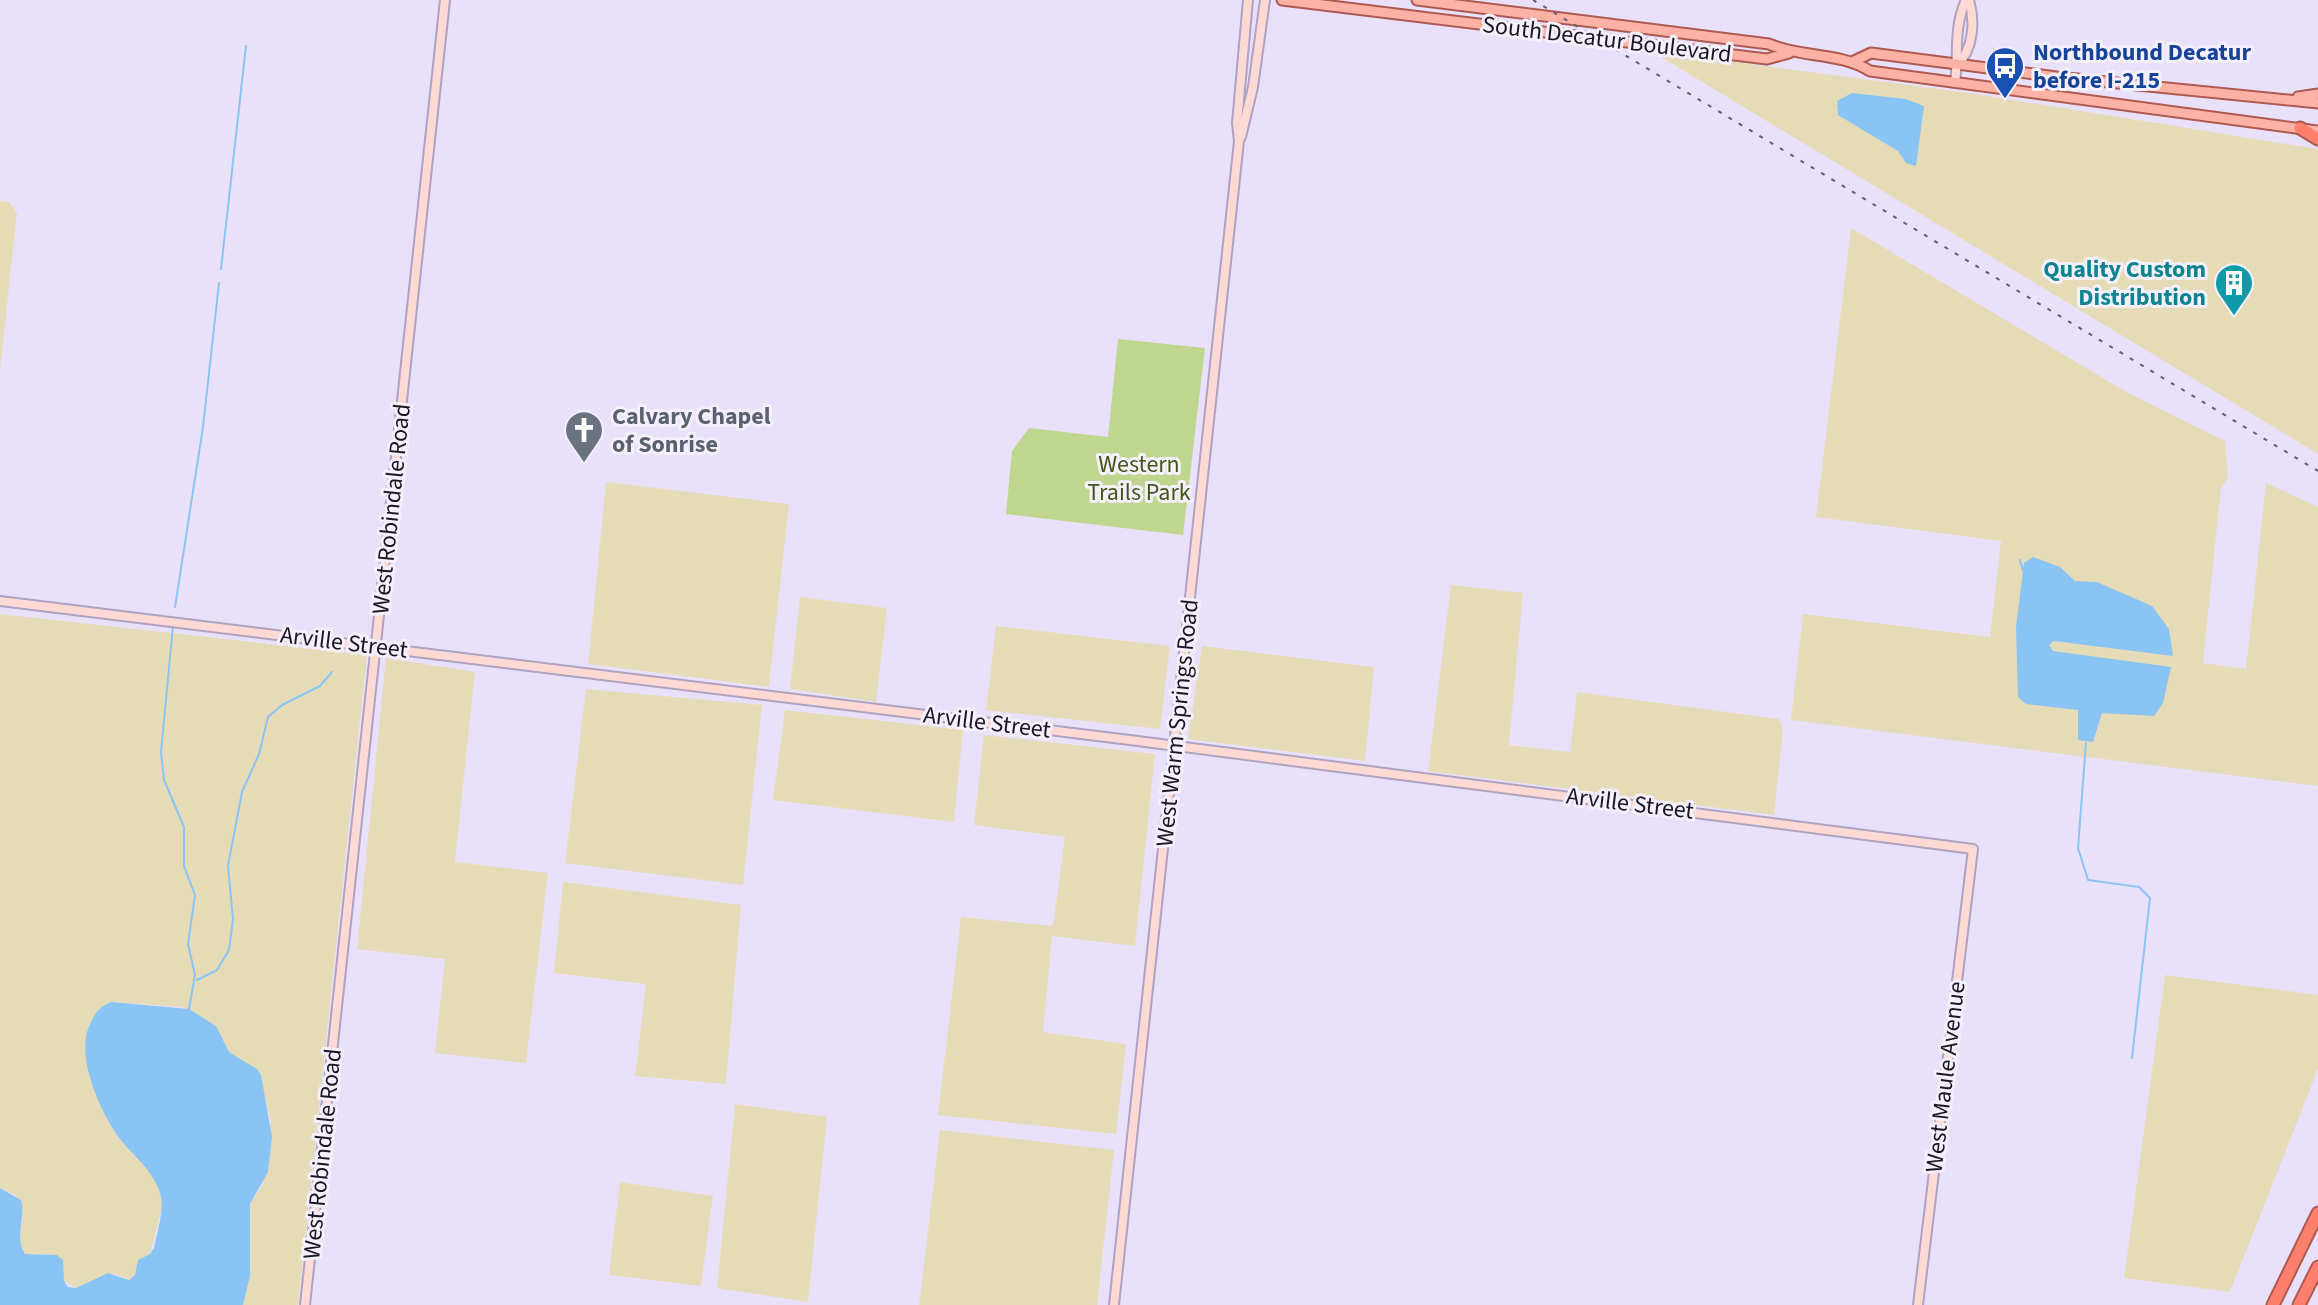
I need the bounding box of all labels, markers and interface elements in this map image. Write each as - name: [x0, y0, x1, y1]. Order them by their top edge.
- street label: South Decatur Boulevard: [1480, 7, 1734, 72]
- place label: Northbound Decatur before I-215: [2033, 35, 2251, 98]
- bus stop icon: Northbound Decatur before I-215: [1984, 45, 2026, 100]
- place label: Quality Custom Distribution: [2043, 252, 2206, 315]
- building icon: Quality Custom Distribution: [2213, 262, 2255, 317]
- place label: Calvary Chapel of Sonrise: [612, 399, 771, 462]
- street label: West Robindale Road: [363, 402, 420, 616]
- church icon: Calvary Chapel of Sonrise: [563, 409, 605, 464]
- park label: Western Trails Park: [1087, 447, 1191, 510]
- street label: West Warm Springs Road: [1147, 597, 1208, 849]
- street label: Arville Street: [278, 617, 410, 668]
- street label: Arville Street: [921, 697, 1053, 748]
- street label: Arville Street: [1564, 778, 1696, 829]
- street label: West Maule Avenue: [1916, 979, 1975, 1175]
- street label: West Robindale Road: [294, 1047, 351, 1261]

